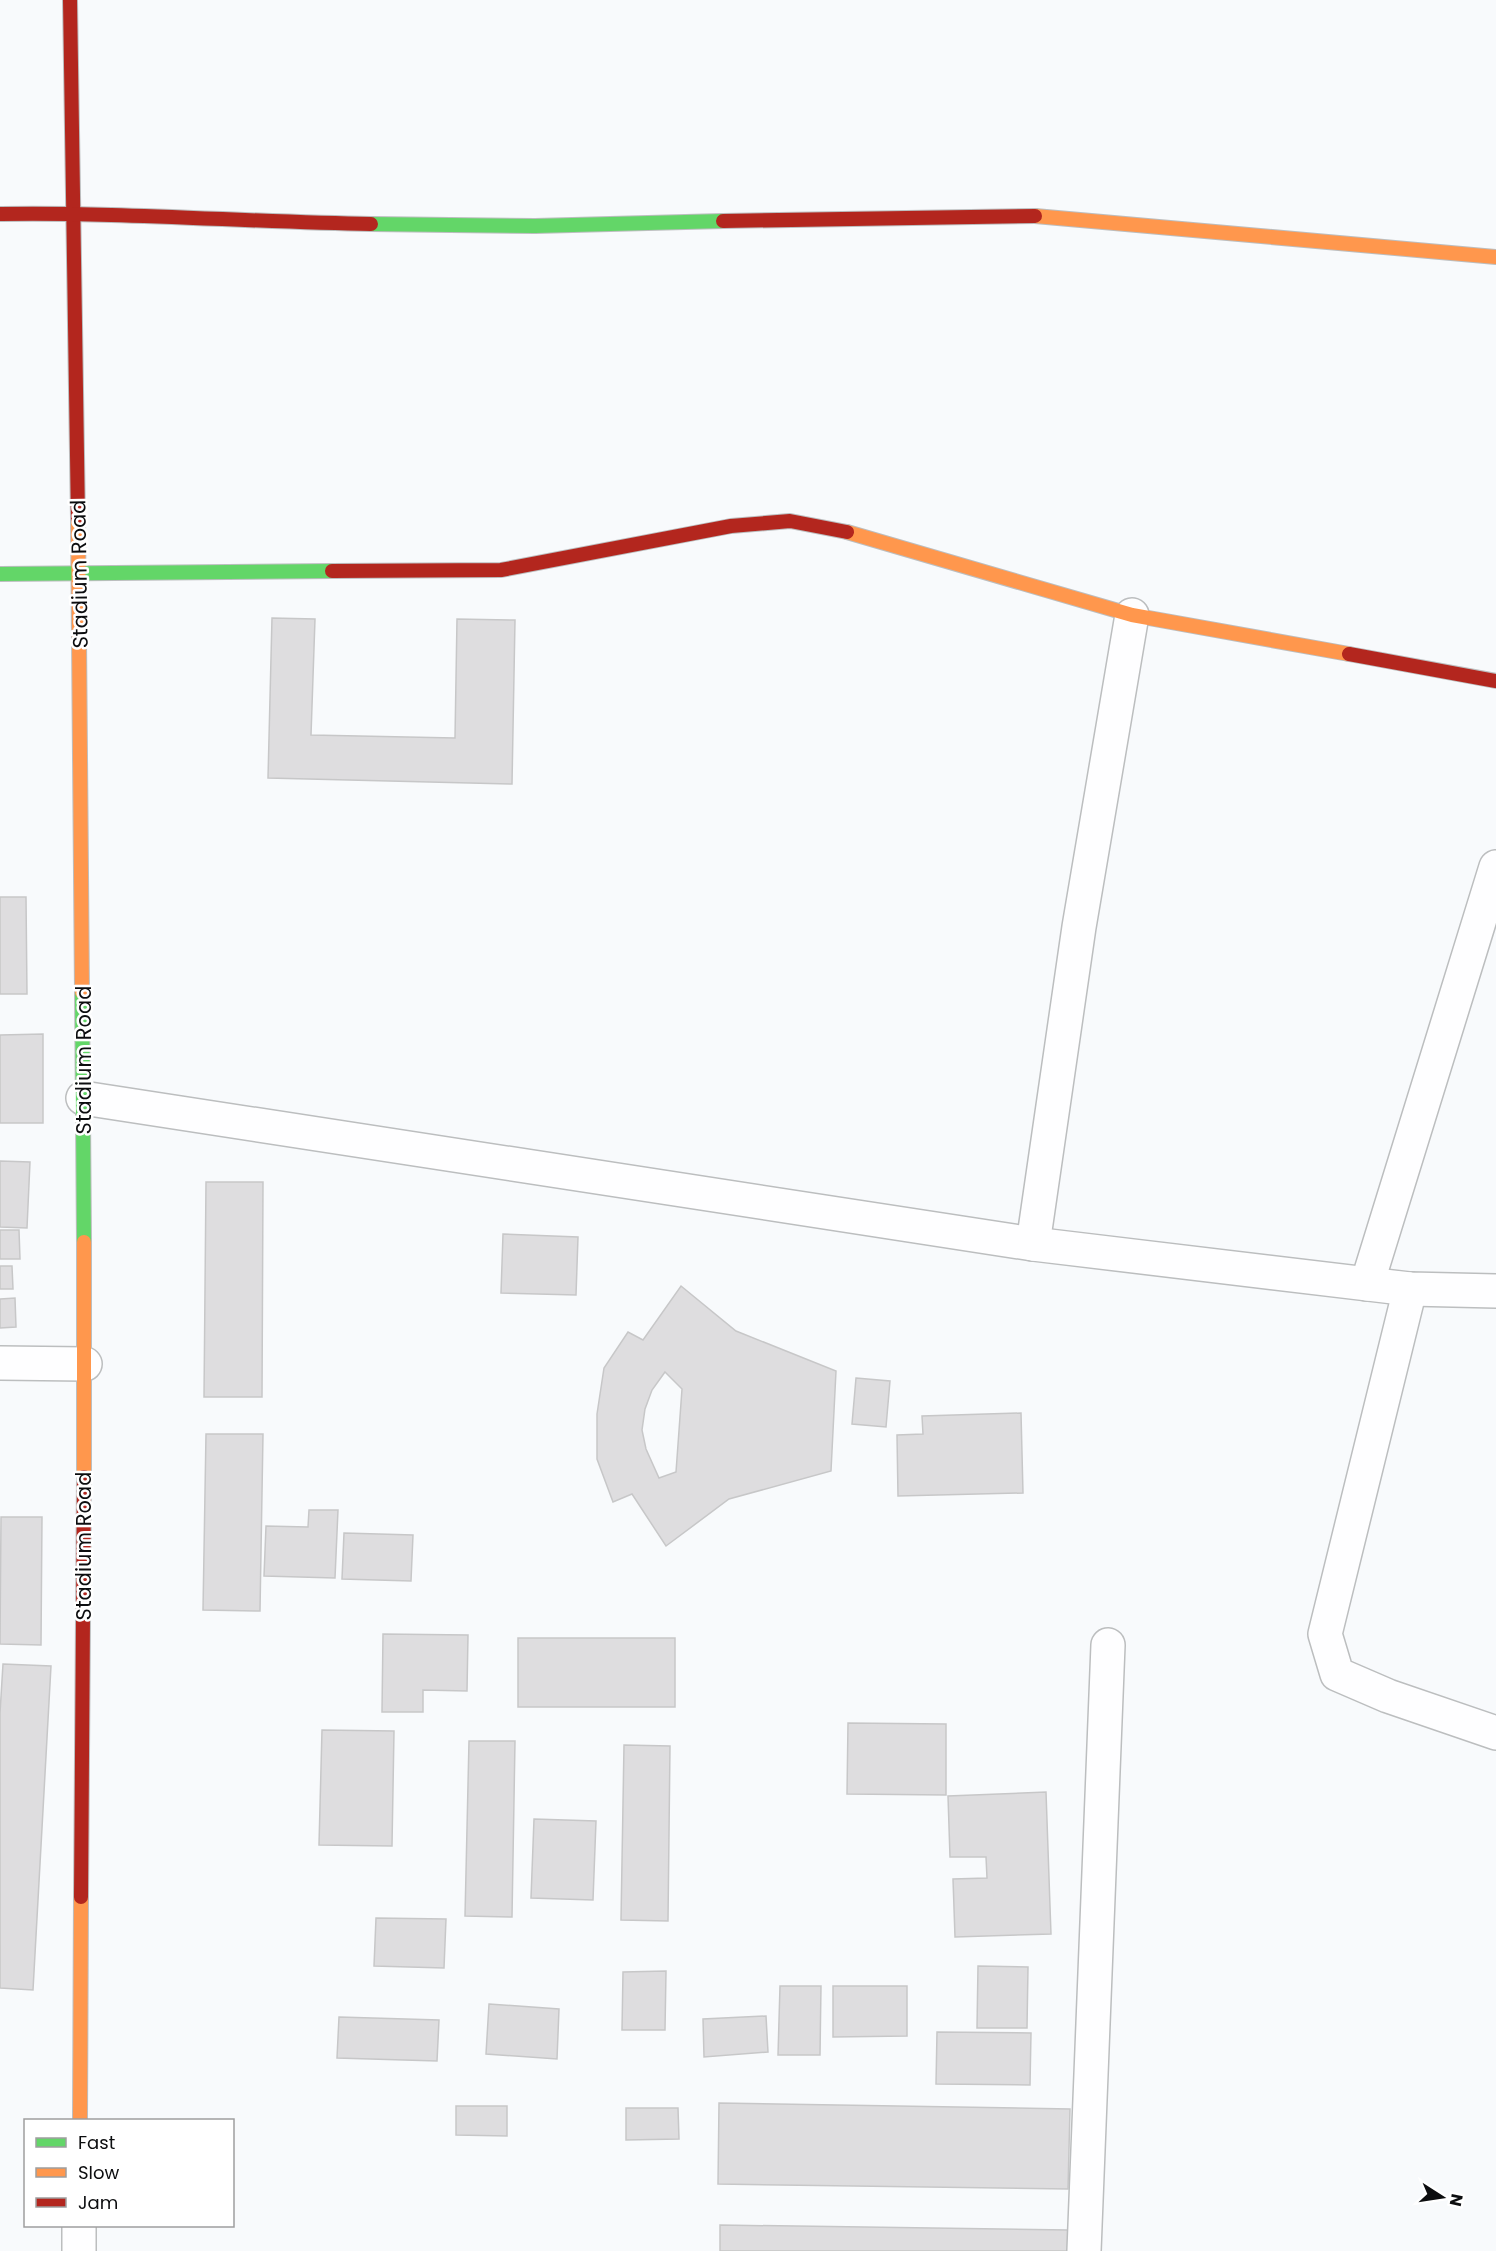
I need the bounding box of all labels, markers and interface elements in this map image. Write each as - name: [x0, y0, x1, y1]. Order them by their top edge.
- street label: Stadium Road: [63, 499, 95, 649]
- street label: Stadium Road: [69, 986, 98, 1134]
- street label: Stadium Road: [69, 1472, 98, 1620]
- legend: [24, 2119, 234, 2227]
- text: Fast: [78, 2130, 115, 2155]
- text: Slow: [78, 2160, 120, 2185]
- north arrow: [1412, 2167, 1472, 2227]
- text: Jam: [78, 2190, 118, 2215]
- text: N: [1444, 2192, 1469, 2208]

